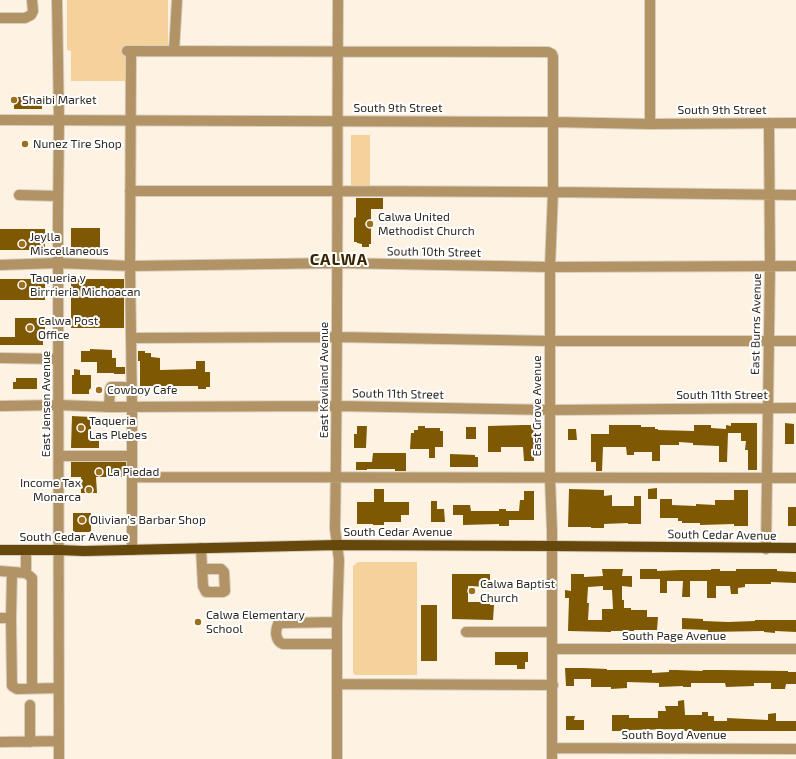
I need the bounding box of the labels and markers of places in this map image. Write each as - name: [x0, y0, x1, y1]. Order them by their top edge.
- place label: Shaibi Market: [22, 93, 97, 107]
- marker: Shaibi Market: [9, 95, 19, 105]
- place label: Nunez Tire Shop: [33, 137, 122, 151]
- marker: Nunez Tire Shop: [20, 139, 30, 149]
- place label: Calwa United Methodist Church: [378, 210, 475, 238]
- marker: Calwa United Methodist Church: [365, 219, 375, 229]
- place label: Jeylla Miscellaneous: [30, 230, 109, 258]
- marker: Jeylla Miscellaneous: [17, 239, 27, 249]
- place label: Taqueria y Birrrieria Michoacan: [30, 271, 140, 299]
- marker: Taqueria y Birrrieria Michoacan: [17, 280, 27, 290]
- place label: Calwa Post Office: [38, 314, 98, 342]
- marker: Calwa Post Office: [25, 323, 35, 333]
- place label: Cowboy Cafe: [107, 383, 177, 397]
- marker: Cowboy Cafe: [94, 385, 104, 395]
- place label: Taqueria Las Plebes: [89, 414, 147, 442]
- marker: Taqueria Las Plebes: [76, 423, 86, 433]
- place label: La Piedad: [107, 465, 159, 479]
- marker: La Piedad: [94, 467, 104, 477]
- place label: Income Tax Monarca: [20, 476, 81, 504]
- marker: Income Tax Monarca: [84, 485, 94, 495]
- place label: Olivian's Barbar Shop: [90, 513, 206, 527]
- marker: Olivian's Barbar Shop: [77, 515, 87, 525]
- place label: Calwa Baptist Church: [480, 577, 555, 605]
- marker: Calwa Baptist Church: [467, 586, 477, 596]
- place label: Calwa Elementary School: [206, 608, 305, 636]
- marker: Calwa Elementary School: [193, 617, 203, 627]

